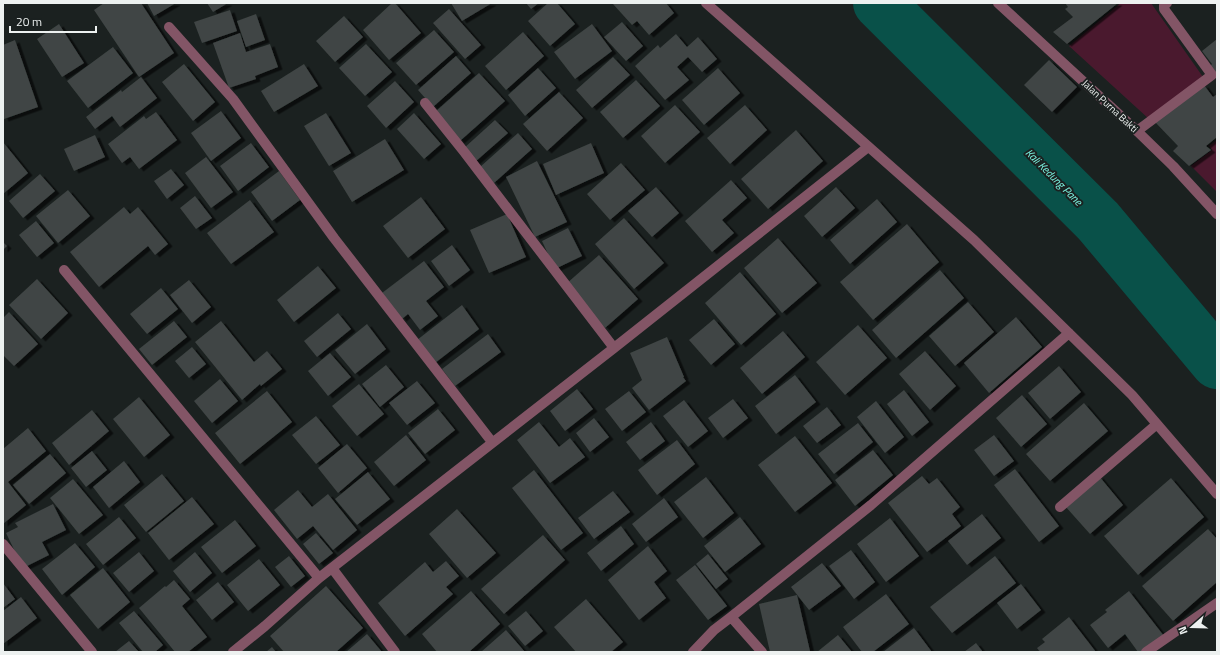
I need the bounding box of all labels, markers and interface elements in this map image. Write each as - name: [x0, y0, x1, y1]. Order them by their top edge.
- scale bar: [10, 8, 96, 34]
- text: 20 m: [16, 12, 42, 31]
- street label: Jalan Purna Bakti: [1079, 76, 1141, 136]
- water label: Kali Kedung Pane: [1022, 145, 1087, 210]
- north arrow: [1172, 607, 1212, 647]
- text: N: [1174, 624, 1191, 637]

